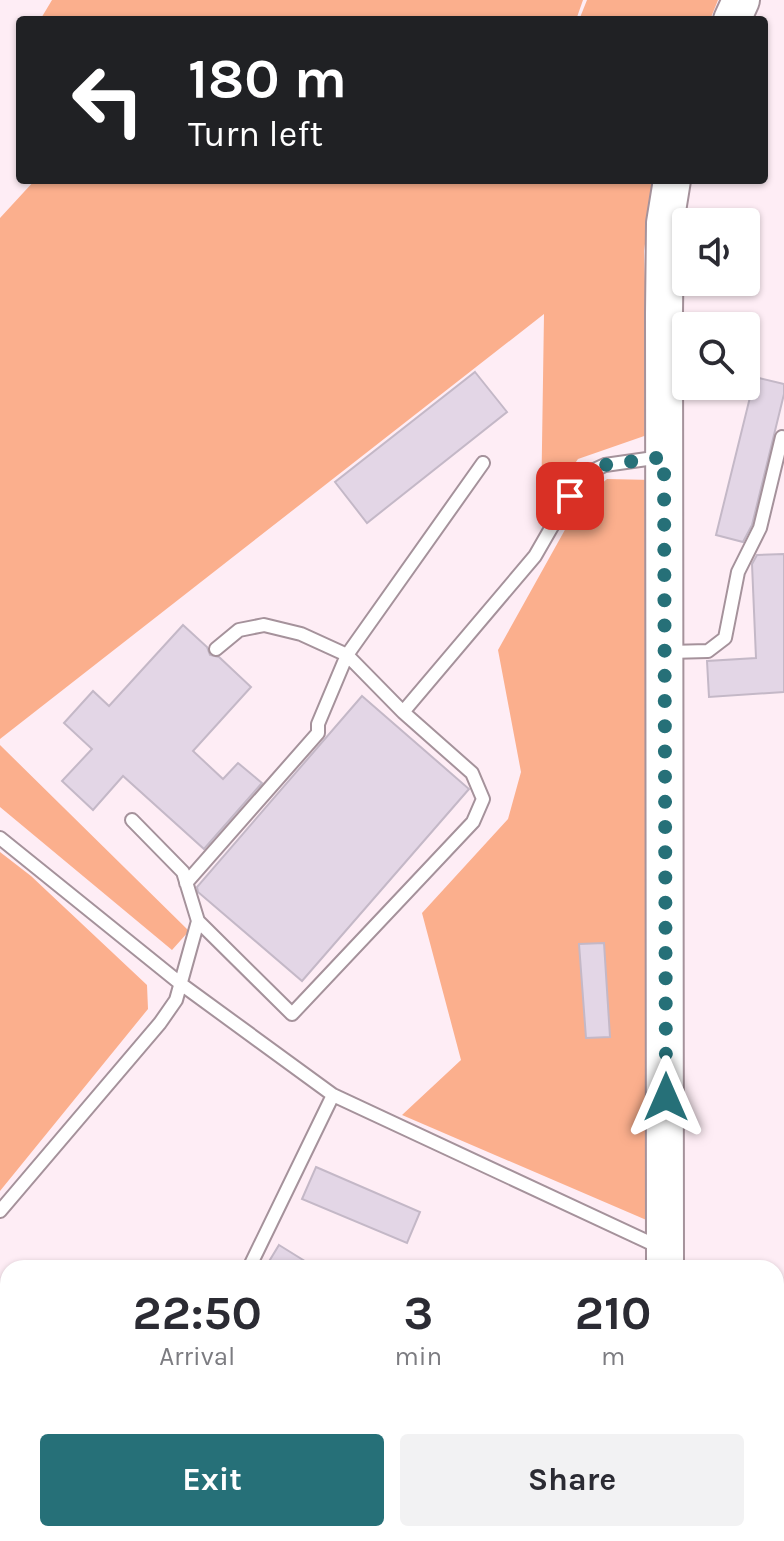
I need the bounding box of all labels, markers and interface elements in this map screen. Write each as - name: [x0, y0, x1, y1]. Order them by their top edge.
- text: 180 m: [188, 46, 347, 111]
- icon: left: [56, 48, 160, 152]
- text: Turn left: [188, 113, 323, 155]
- map controls: [672, 208, 760, 400]
- button: sound: [672, 208, 760, 296]
- button: search: [672, 312, 760, 400]
- pin: [536, 462, 604, 530]
- icon: arrive: [548, 474, 592, 518]
- position arrow: [624, 1055, 708, 1139]
- text: 22:50: [133, 1285, 262, 1341]
- text: 3: [403, 1285, 433, 1341]
- text: 210: [575, 1285, 651, 1341]
- text: Arrival: [159, 1341, 235, 1372]
- text: min: [395, 1341, 442, 1372]
- text: m: [601, 1341, 625, 1372]
- button: Exit: [40, 1434, 384, 1526]
- button: Share: [400, 1434, 744, 1526]

